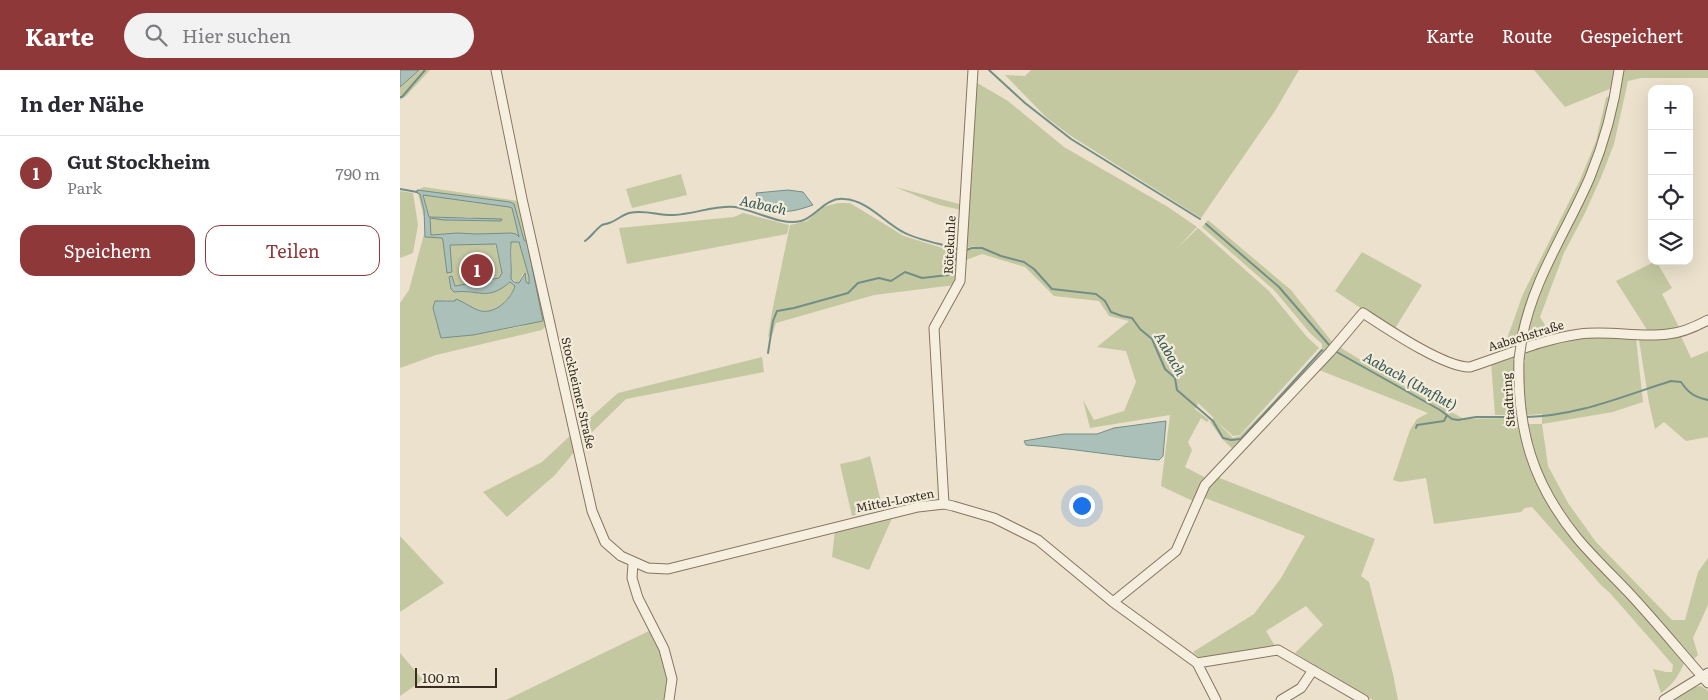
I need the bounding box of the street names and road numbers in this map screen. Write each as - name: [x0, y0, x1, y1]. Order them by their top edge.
- street label: Rötekuhle: [938, 215, 960, 275]
- street label: Aabachstraße: [1485, 315, 1566, 355]
- street label: Stockheimer Straße: [557, 335, 601, 450]
- street label: Stadtring: [1497, 372, 1519, 428]
- street label: Mittel-Loxten: [854, 484, 936, 516]

